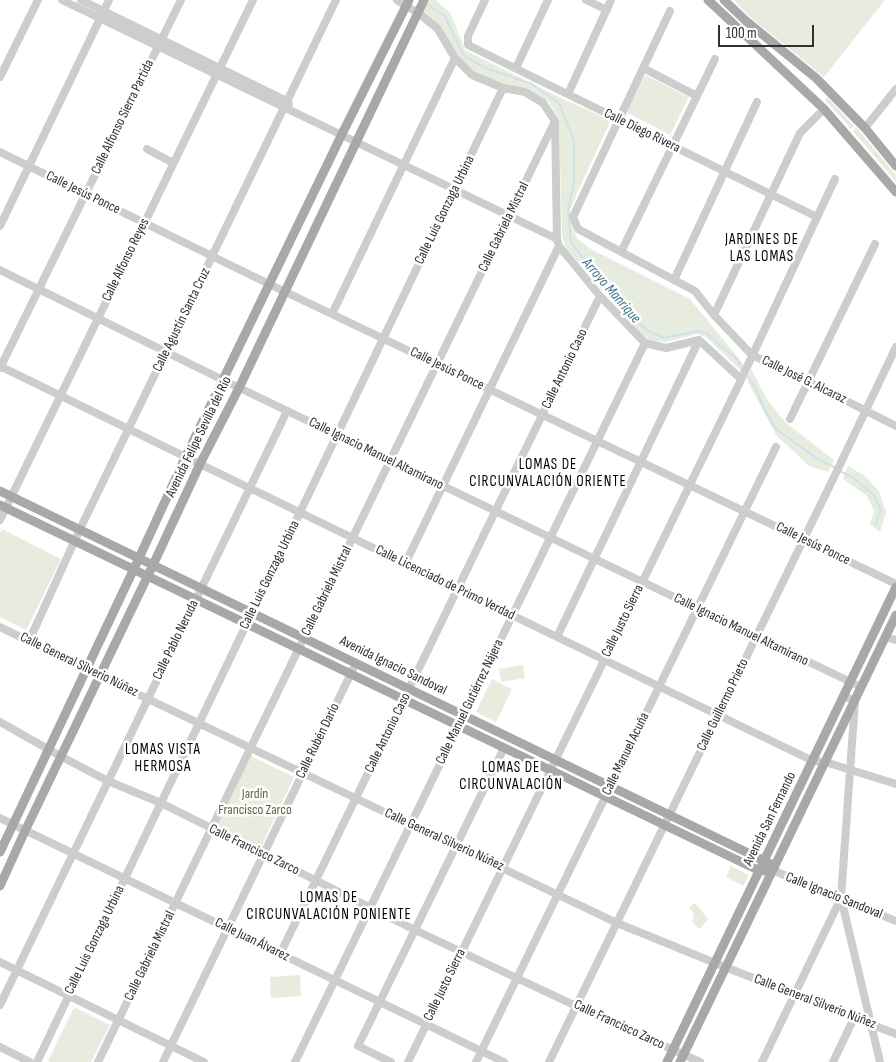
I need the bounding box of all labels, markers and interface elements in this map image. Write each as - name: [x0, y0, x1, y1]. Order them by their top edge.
- scale bar: [721, 15, 817, 47]
- text: 100 m: [726, 24, 757, 43]
- street label: Calle Alfonso Sierra Partida: [88, 57, 158, 177]
- street label: Calle Diego Rivera: [601, 105, 683, 157]
- street label: Calle Luis Gonzaga Urbina: [411, 153, 479, 267]
- street label: Calle Jesús Ponce: [43, 168, 123, 218]
- street label: Calle Gabriela Mistral: [475, 179, 533, 275]
- street label: Calle Alfonso Reyes: [99, 216, 153, 304]
- district label: JARDINES DE LAS LOMAS: [724, 231, 800, 266]
- water label: Arroyo Manrique: [578, 255, 644, 327]
- street label: Calle Agustín Santa Cruz: [150, 265, 214, 375]
- street label: Calle Antonio Caso: [538, 326, 592, 412]
- street label: Calle Jesús Ponce: [407, 344, 487, 394]
- street label: Calle José G. Alcaraz: [759, 352, 849, 408]
- street label: Avenida Felipe Sevilla del Río: [162, 374, 236, 500]
- street label: Calle Ignacio Manuel Altamirano: [306, 414, 446, 494]
- district label: LOMAS DE CIRCUNVALACIÓN ORIENTE: [467, 456, 629, 491]
- street label: Calle Luis Gonzaga Urbina: [236, 518, 304, 632]
- street label: Calle Jesús Ponce: [773, 519, 853, 569]
- street label: Calle Licenciado de Primo Verdad: [373, 542, 517, 624]
- street label: Calle Gabriela Mistral: [298, 543, 356, 639]
- street label: Calle Justo Sierra: [598, 582, 648, 660]
- street label: Calle Ignacio Manuel Altamirano: [671, 590, 811, 670]
- street label: Calle Pablo Neruda: [150, 597, 202, 683]
- street label: Calle General Silverio Núñez: [17, 629, 141, 701]
- street label: Avenida Ignacio Sandoval: [337, 633, 449, 699]
- street label: Calle Manuel Gutiérrez Nájera: [432, 637, 508, 767]
- street label: Calle Guillermo Prieto: [693, 656, 753, 754]
- street label: Calle Antonio Caso: [361, 690, 415, 776]
- street label: Calle Rubén Darío: [293, 701, 343, 781]
- street label: Calle Manuel Acuña: [599, 710, 653, 798]
- district label: LOMAS VISTA HERMOSA: [124, 741, 202, 776]
- district label: LOMAS DE CIRCUNVALACIÓN: [457, 759, 565, 794]
- street label: Avenida San Fernando: [740, 769, 800, 869]
- park label: Jardín Francisco Zarco: [218, 786, 292, 819]
- street label: Calle General Silverio Núñez: [382, 805, 506, 875]
- street label: Calle Francisco Zarco: [206, 821, 302, 879]
- street label: Calle Ignacio Sandoval: [783, 869, 885, 923]
- street label: Calle Luis Gonzaga Urbina: [61, 883, 129, 997]
- district label: LOMAS DE CIRCUNVALACIÓN PONIENTE: [243, 889, 415, 924]
- street label: Calle Gabriela Mistral: [121, 908, 179, 1004]
- street label: Calle Juan Álvarez: [212, 915, 292, 965]
- street label: Calle Justo Sierra: [420, 946, 470, 1024]
- street label: Calle General Silverio Núñez: [751, 971, 879, 1033]
- street label: Calle Francisco Zarco: [571, 997, 667, 1053]

